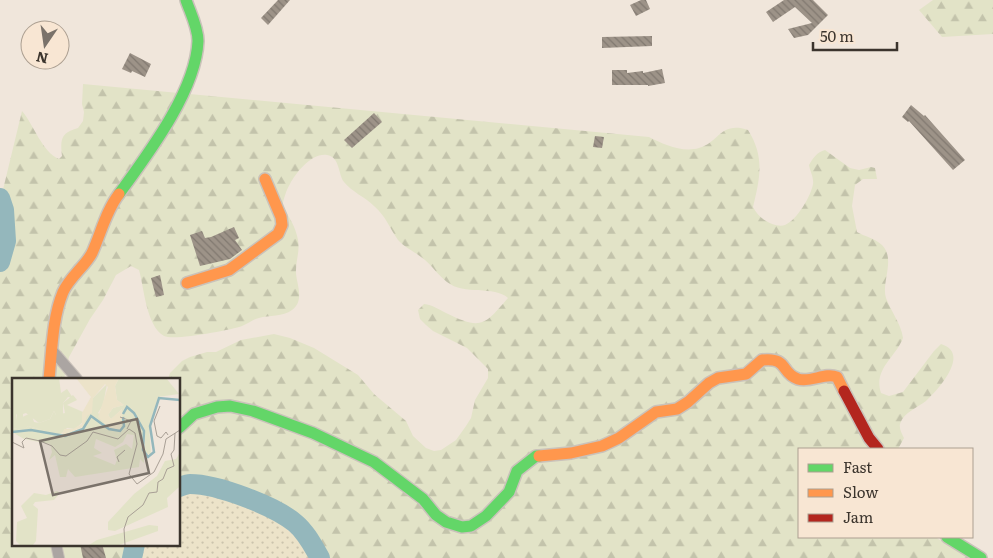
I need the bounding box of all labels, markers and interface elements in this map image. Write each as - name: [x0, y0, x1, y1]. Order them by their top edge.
- north arrow: [20, 20, 70, 70]
- scale bar: [813, 20, 897, 52]
- text: 50 m: [820, 24, 854, 47]
- text: N: [34, 48, 50, 70]
- inset map: [12, 378, 180, 546]
- legend: [798, 448, 973, 538]
- text: Fast: [843, 455, 872, 478]
- text: Slow: [843, 480, 878, 503]
- text: Jam: [843, 505, 874, 528]

